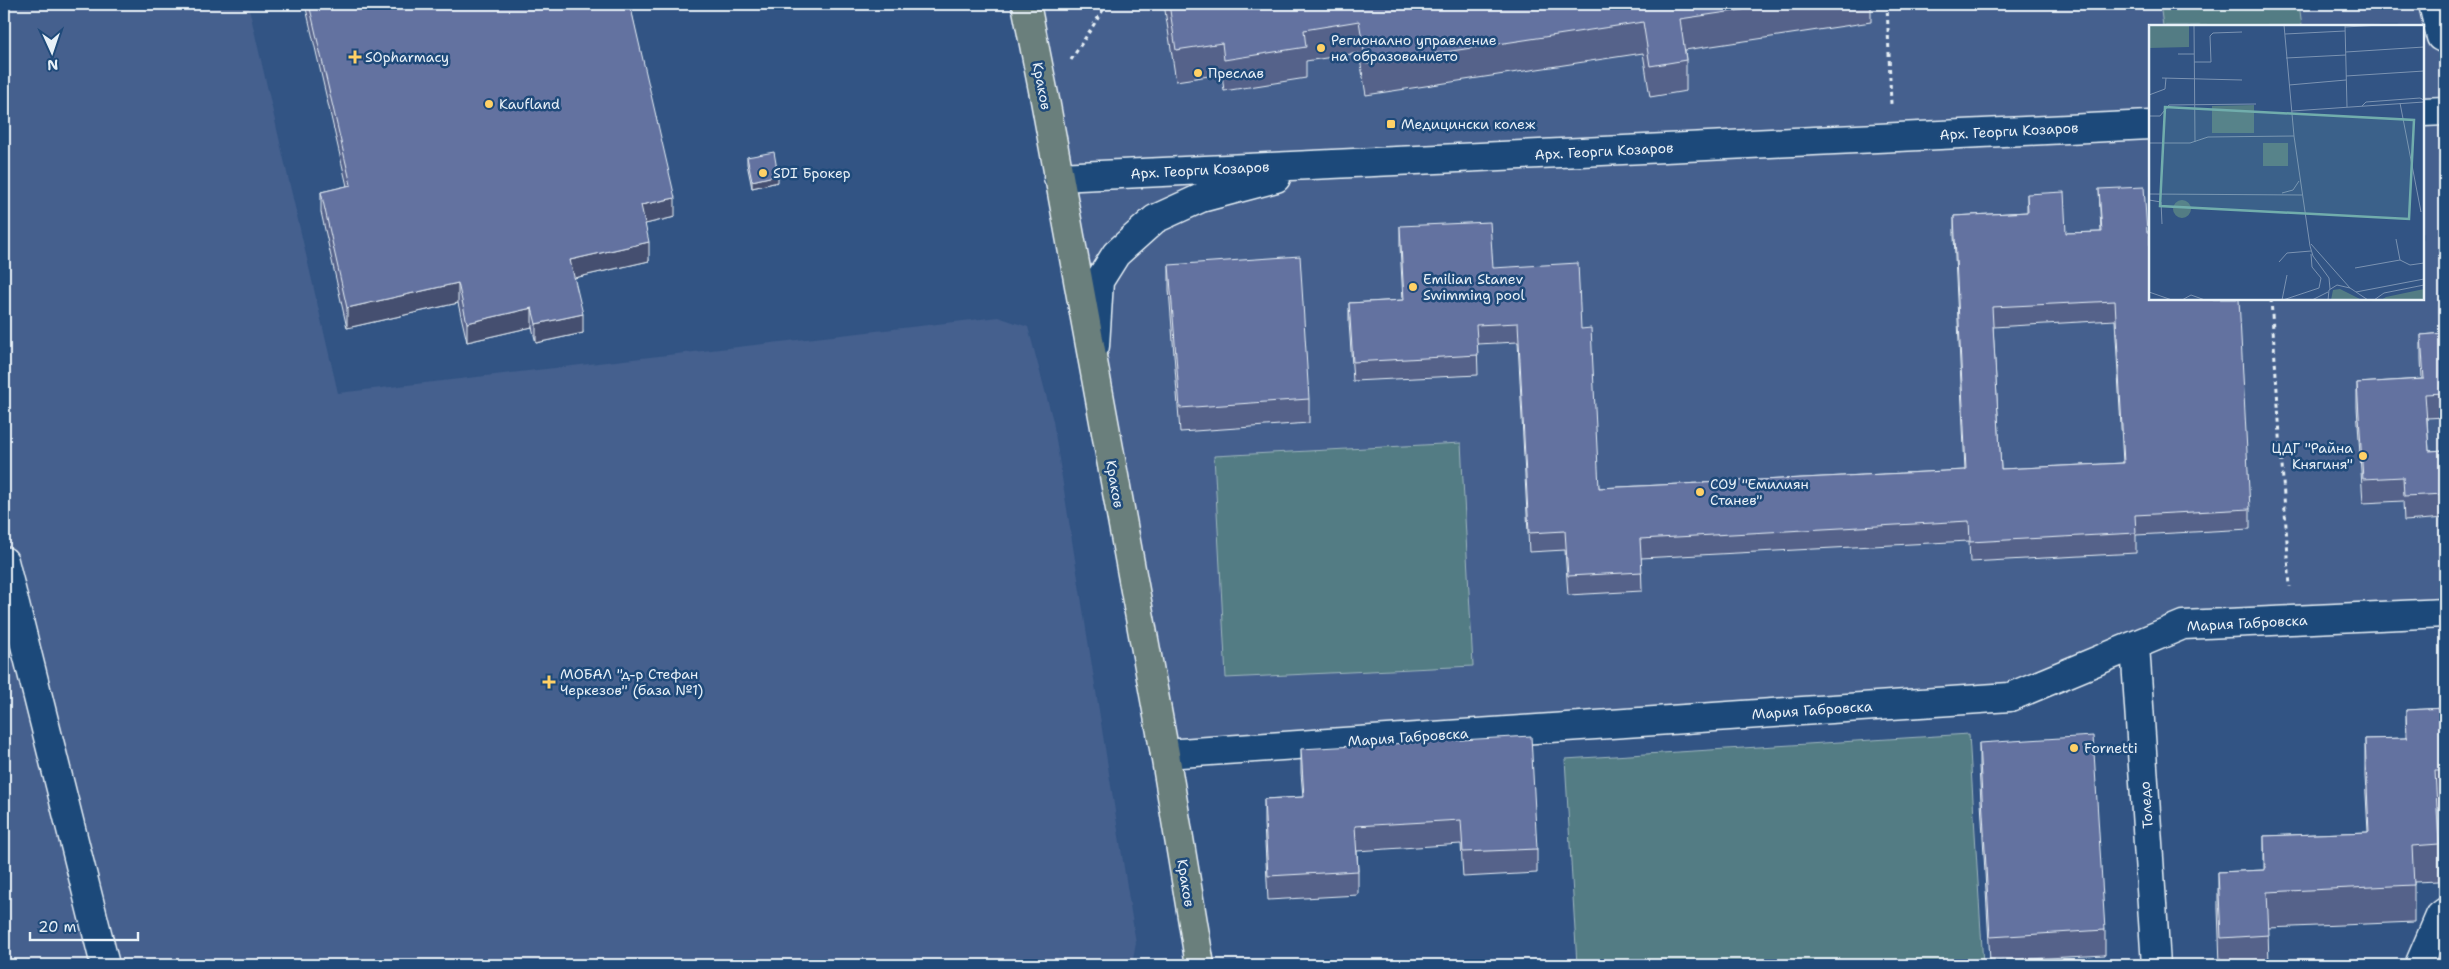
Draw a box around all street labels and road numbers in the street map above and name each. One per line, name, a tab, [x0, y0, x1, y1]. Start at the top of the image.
street label: Краков	[1029, 61, 1055, 111]
street label: Арх. Георги Козаров	[1939, 118, 2079, 144]
street label: Арх. Георги Козаров	[1534, 138, 1674, 164]
street label: Арх. Георги Козаров	[1130, 157, 1270, 183]
street label: Краков	[1102, 459, 1128, 509]
street label: Мария Габровска	[2186, 611, 2308, 635]
street label: Мария Габровска	[1751, 697, 1873, 723]
street label: Мария Габровска	[1347, 724, 1469, 750]
street label: Толедо	[2135, 781, 2157, 829]
street label: Краков	[1173, 858, 1199, 908]

